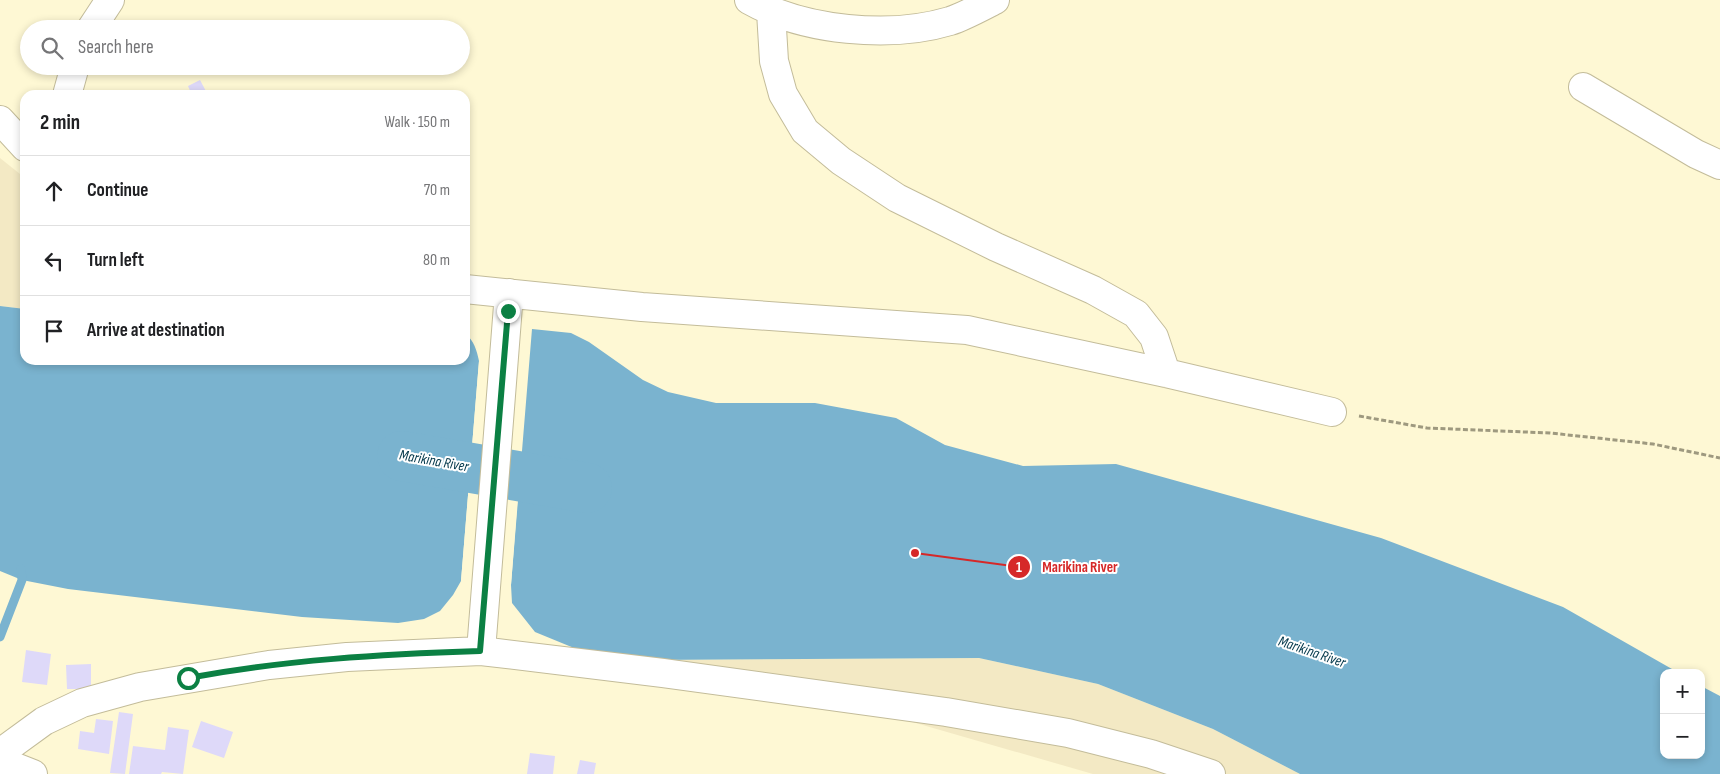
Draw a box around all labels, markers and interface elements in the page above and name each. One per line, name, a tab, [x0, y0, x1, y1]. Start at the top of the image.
search box	[20, 20, 470, 75]
icon: search	[38, 34, 66, 62]
text: Search here	[78, 36, 154, 59]
text: 2 min	[40, 110, 80, 135]
text: Walk · 150 m	[385, 113, 450, 132]
icon: ahead	[40, 177, 68, 205]
text: Continue	[87, 179, 148, 202]
text: 70 m	[424, 181, 450, 200]
icon: left	[40, 247, 68, 275]
text: Turn left	[87, 249, 144, 272]
text: 80 m	[423, 251, 450, 270]
route end	[497, 300, 520, 323]
icon: arrive	[40, 317, 68, 345]
text: Arrive at destination	[87, 319, 225, 342]
water label: Marikina River	[398, 446, 471, 477]
callout: Marikina River	[1007, 552, 1127, 582]
text: 1	[1016, 558, 1022, 577]
text: Marikina River	[1042, 558, 1118, 577]
water label: Marikina River	[1276, 632, 1349, 673]
route start	[177, 667, 200, 690]
map controls	[1660, 669, 1705, 759]
button: +	[1660, 669, 1705, 714]
button: −	[1660, 714, 1705, 759]

